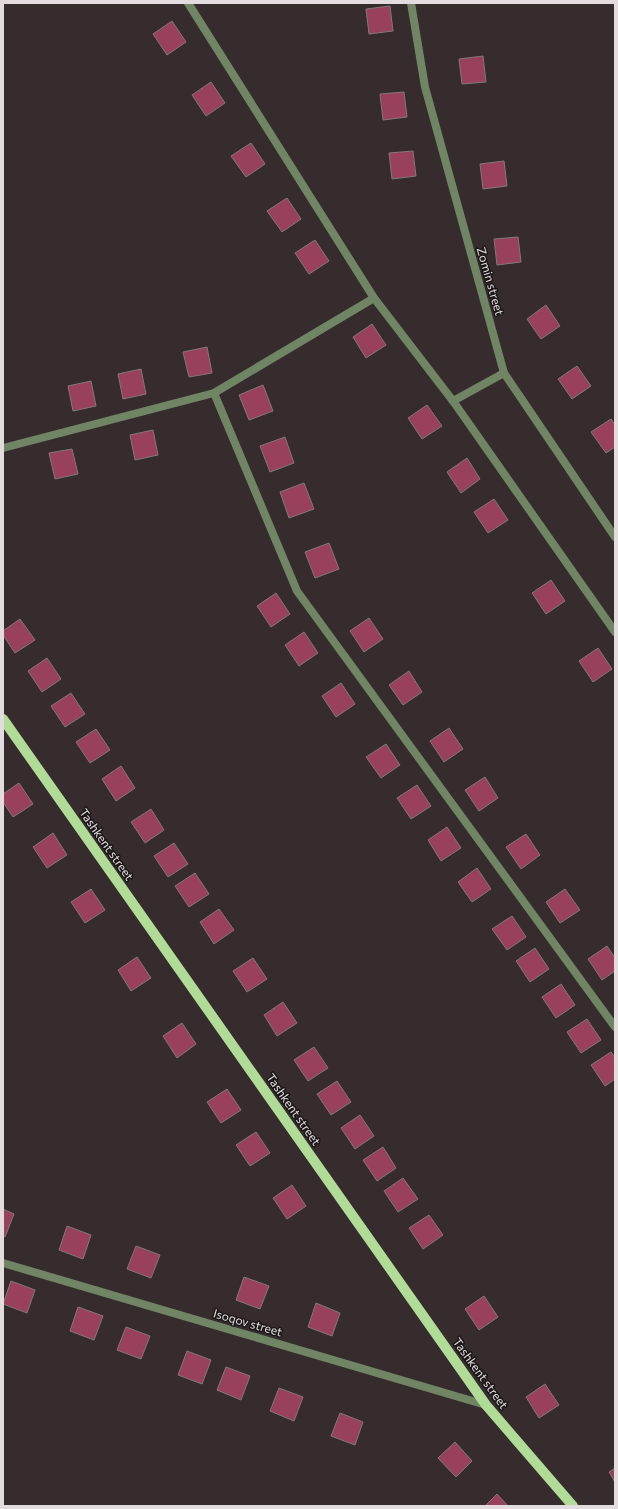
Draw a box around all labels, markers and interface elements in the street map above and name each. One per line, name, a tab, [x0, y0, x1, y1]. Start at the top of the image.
street label: Zomin street	[475, 245, 507, 317]
street label: Tashkent street	[77, 805, 137, 883]
street label: Tashkent street	[264, 1070, 324, 1148]
street label: Isoqov street	[212, 1306, 284, 1339]
street label: Tashkent street	[451, 1335, 511, 1411]

